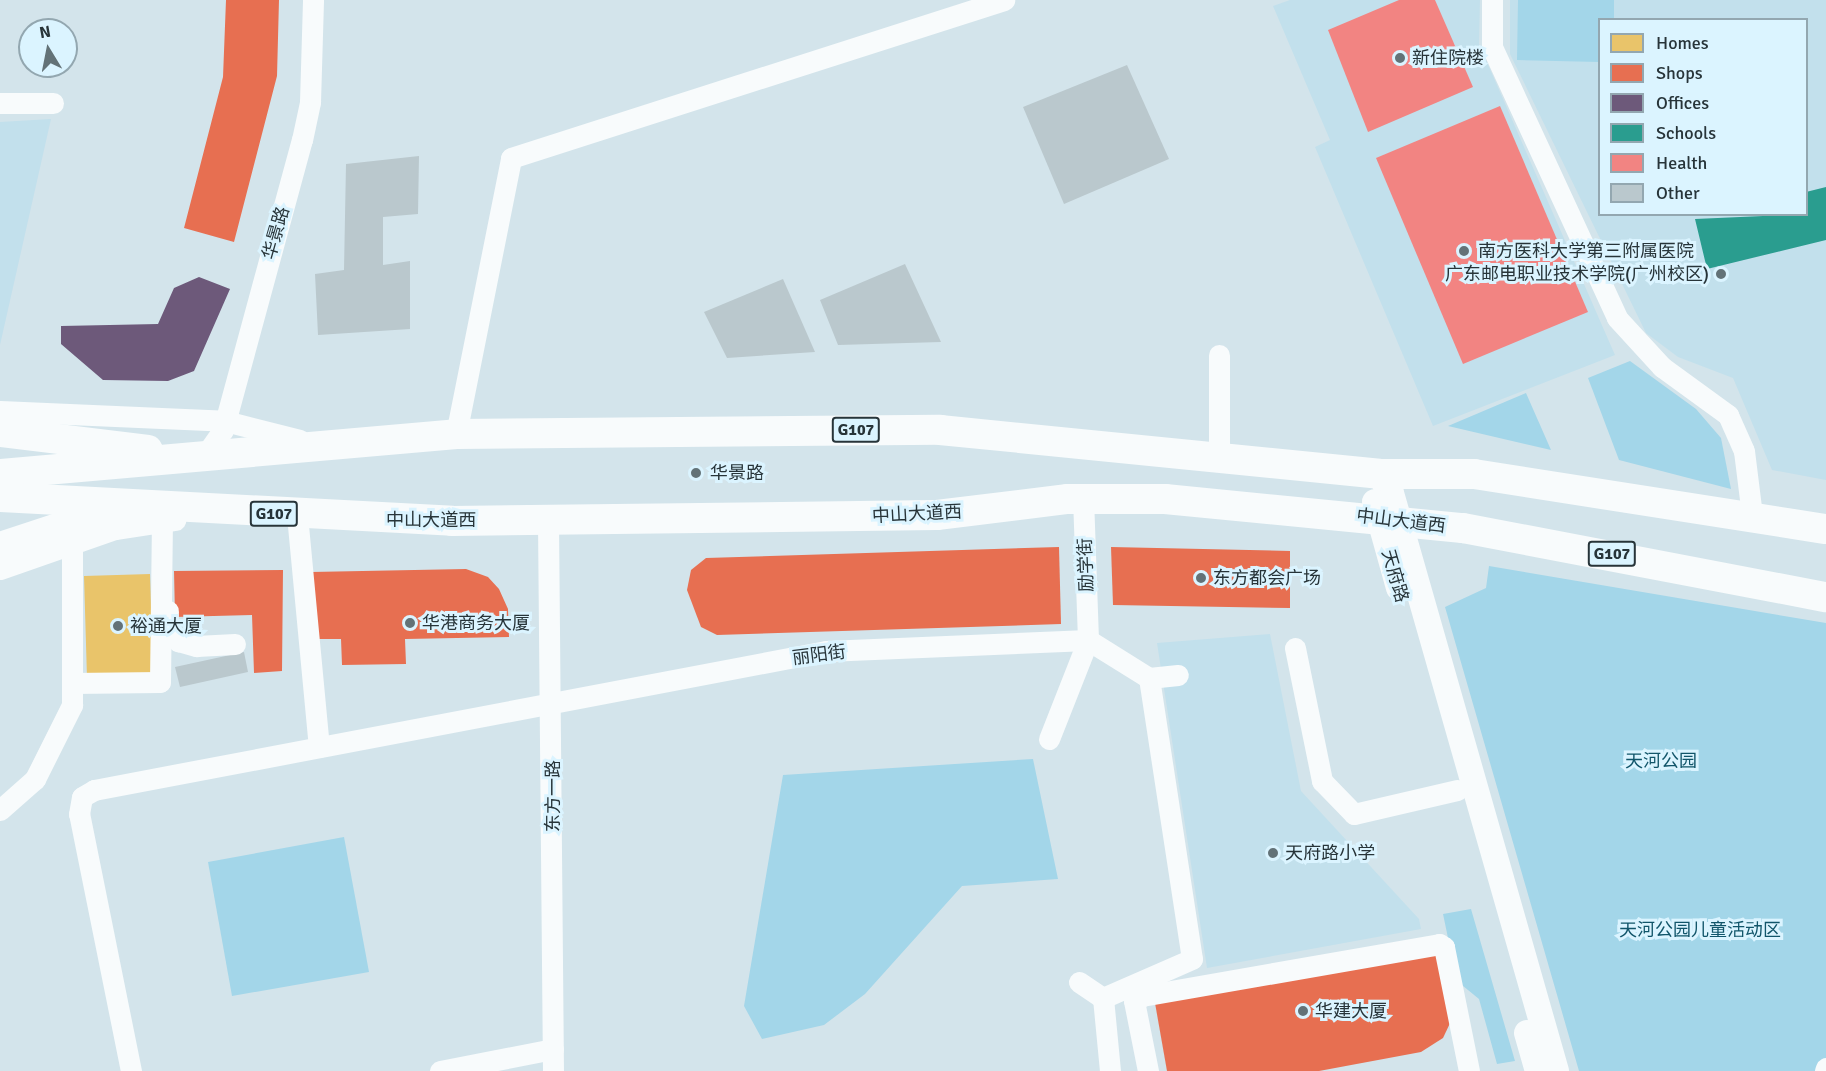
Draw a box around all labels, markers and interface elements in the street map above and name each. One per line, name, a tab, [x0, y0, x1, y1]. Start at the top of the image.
north arrow	[18, 18, 78, 78]
legend	[1598, 18, 1808, 216]
text: N	[38, 21, 52, 43]
text: Homes	[1656, 32, 1709, 54]
place label: 新住院楼	[1412, 47, 1484, 69]
marker: 新住院楼	[1393, 51, 1407, 65]
text: Shops	[1656, 62, 1703, 84]
text: Offices	[1656, 92, 1709, 114]
text: Schools	[1656, 122, 1716, 144]
text: Health	[1656, 152, 1707, 174]
text: Other	[1656, 182, 1700, 204]
street label: 华景路	[258, 204, 294, 262]
place label: 南方医科大学第三附属医院	[1478, 240, 1694, 262]
marker: 南方医科大学第三附属医院	[1455, 242, 1473, 260]
place label: 广东邮电职业技术学院(广州校区)	[1445, 263, 1709, 285]
marker: 广东邮电职业技术学院(广州校区)	[1714, 267, 1728, 281]
road number: G107	[830, 417, 882, 443]
place label: 华景路	[710, 462, 764, 484]
marker: 华景路	[687, 464, 705, 482]
road number: G107	[248, 501, 300, 527]
street label: 中山大道西	[871, 501, 963, 527]
street label: 中山大道西	[1355, 505, 1447, 537]
street label: 中山大道西	[386, 509, 476, 531]
street label: 励学街	[1074, 538, 1098, 592]
road number: G107	[1586, 541, 1638, 567]
street label: 天府路	[1377, 547, 1413, 605]
place label: 东方都会广场	[1213, 567, 1321, 589]
marker: 东方都会广场	[1194, 571, 1208, 585]
place label: 华港商务大厦	[422, 612, 530, 634]
place label: 裕通大厦	[130, 615, 202, 637]
marker: 华港商务大厦	[403, 616, 417, 630]
marker: 裕通大厦	[111, 619, 125, 633]
street label: 丽阳街	[791, 641, 847, 669]
park label: 天河公园	[1625, 750, 1697, 772]
street label: 东方一路	[542, 760, 564, 832]
place label: 天府路小学	[1285, 842, 1375, 864]
marker: 天府路小学	[1266, 846, 1280, 860]
park label: 天河公园儿童活动区	[1619, 919, 1781, 941]
place label: 华建大厦	[1315, 1000, 1387, 1022]
marker: 华建大厦	[1296, 1004, 1310, 1018]

